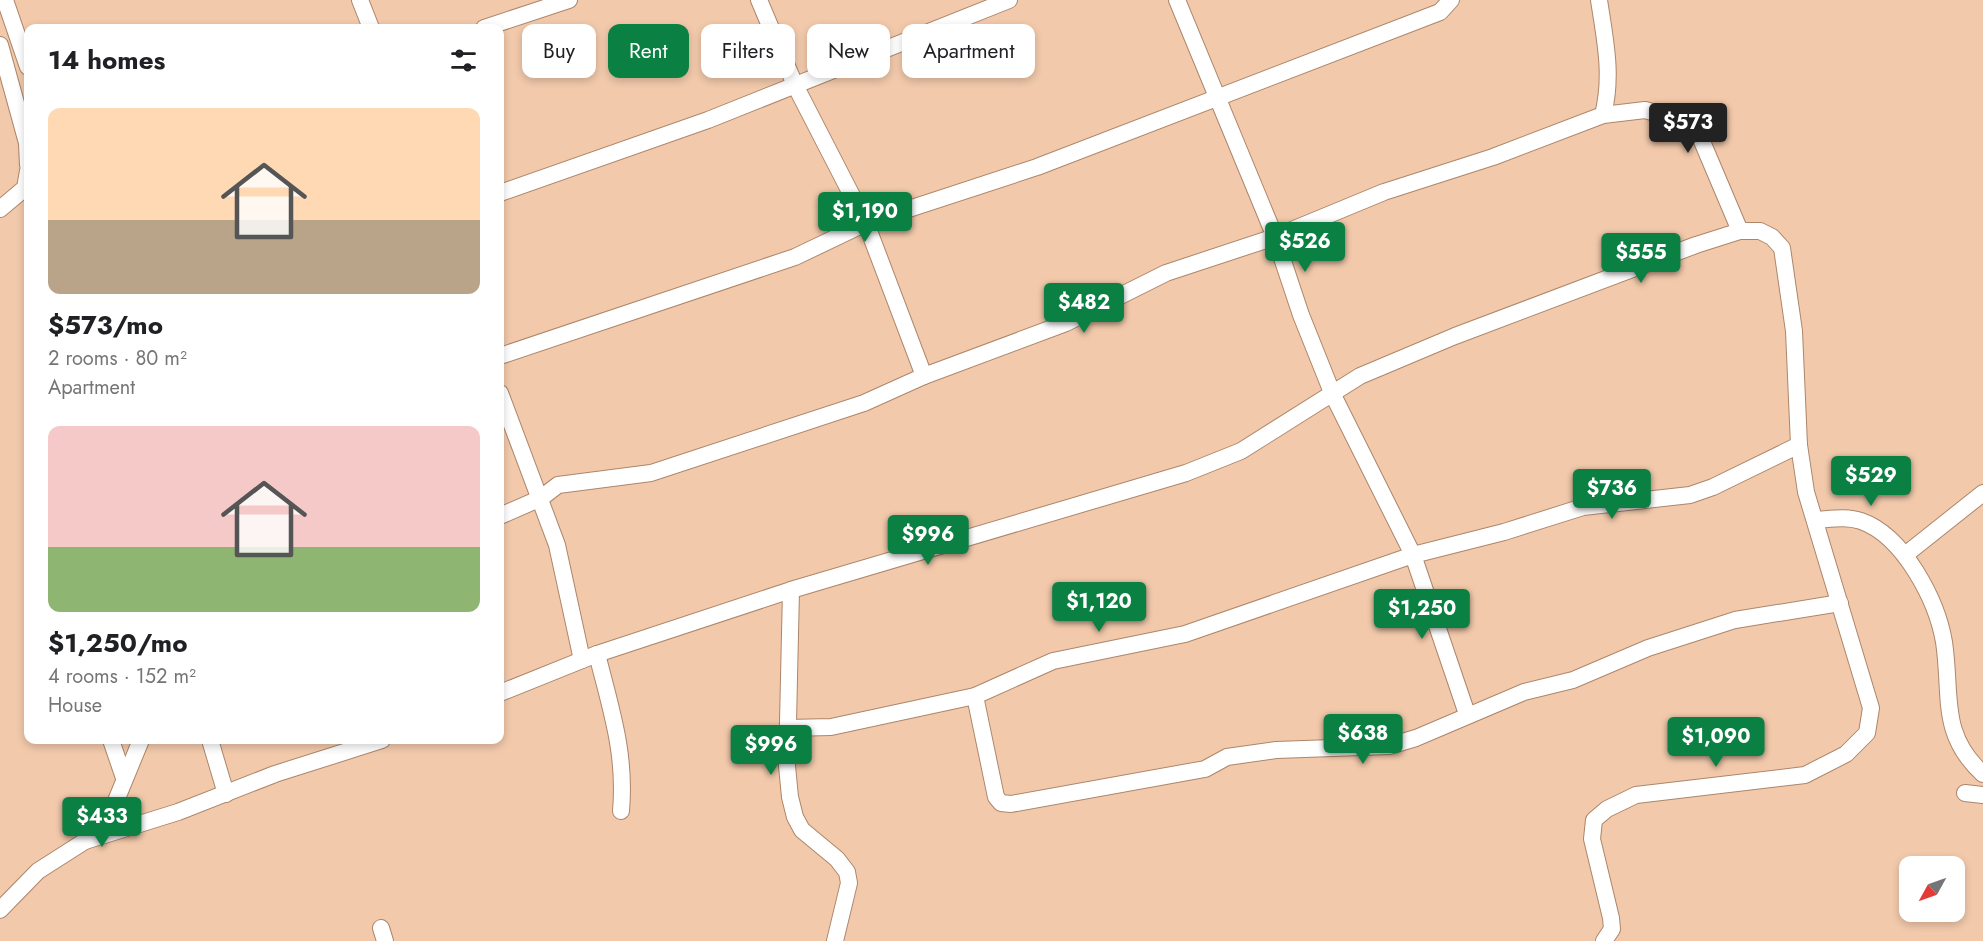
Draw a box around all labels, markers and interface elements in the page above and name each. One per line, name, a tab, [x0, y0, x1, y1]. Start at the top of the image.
chip: Buy	[522, 24, 596, 78]
chip: Rent	[608, 24, 689, 78]
chip: Filters	[701, 24, 795, 78]
chip: New	[807, 24, 890, 78]
chip: Apartment	[902, 24, 1035, 78]
text: 14 homes	[48, 41, 165, 79]
icon: filters	[447, 44, 480, 77]
pin: $573	[1652, 103, 1724, 154]
text: $573	[1663, 108, 1713, 137]
icon: home	[210, 147, 318, 255]
pin: $1,190	[816, 192, 914, 243]
text: $1,190	[832, 197, 898, 226]
pin: $526	[1269, 222, 1341, 273]
text: $526	[1279, 227, 1331, 256]
pin: $555	[1605, 233, 1677, 284]
text: $555	[1615, 238, 1667, 267]
pin: $482	[1048, 283, 1120, 334]
text: $482	[1058, 288, 1110, 317]
text: $573/mo	[48, 306, 163, 344]
text: 2 rooms · 80 m²	[48, 344, 187, 373]
text: Apartment	[48, 373, 135, 402]
pin: $529	[1835, 456, 1907, 507]
text: $529	[1845, 461, 1897, 490]
icon: home	[210, 465, 318, 573]
pin: $736	[1576, 469, 1648, 520]
text: $736	[1587, 474, 1637, 503]
pin: $996	[892, 515, 964, 566]
text: $996	[902, 520, 954, 549]
pin: $1,120	[1050, 582, 1148, 633]
text: $1,120	[1066, 587, 1132, 616]
pin: $1,250	[1373, 589, 1471, 640]
text: $1,250	[1388, 594, 1456, 623]
text: $1,250/mo	[48, 624, 188, 662]
text: 4 rooms · 152 m²	[48, 662, 196, 691]
text: House	[48, 691, 102, 720]
pin: $638	[1327, 714, 1399, 765]
pin: $1,090	[1667, 717, 1765, 768]
text: $638	[1338, 719, 1388, 748]
text: $1,090	[1682, 722, 1750, 751]
pin: $996	[735, 725, 807, 776]
text: $996	[745, 730, 797, 759]
pin: $433	[66, 797, 138, 848]
text: $433	[76, 802, 128, 831]
north arrow	[1899, 856, 1965, 922]
map controls	[1899, 856, 1965, 922]

